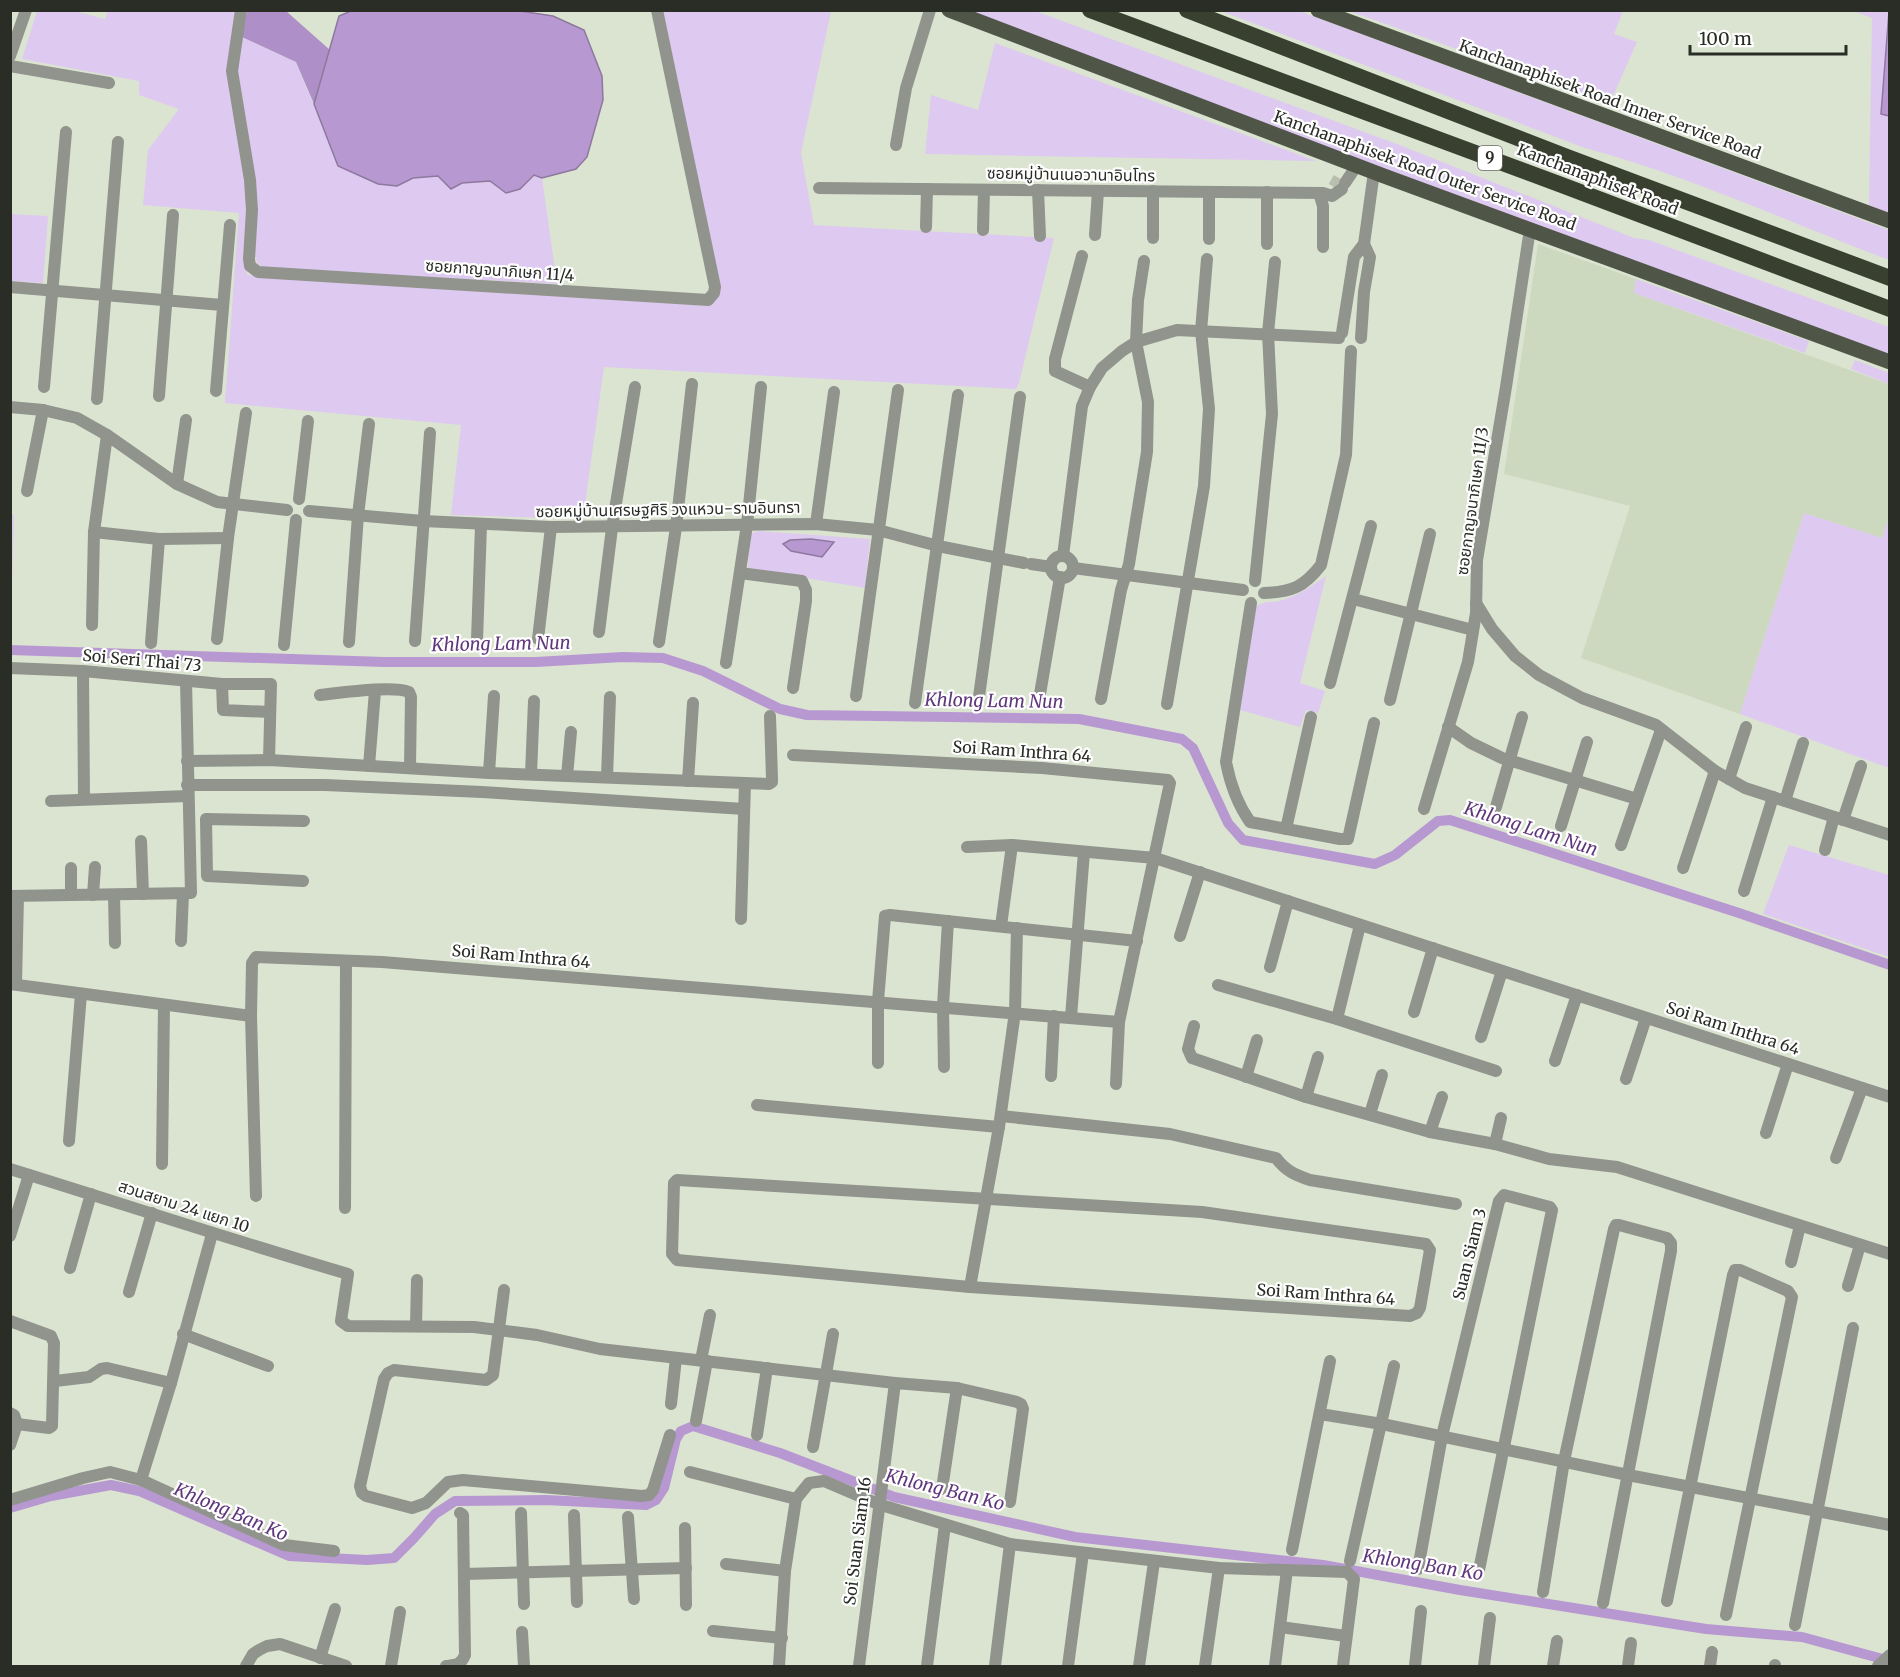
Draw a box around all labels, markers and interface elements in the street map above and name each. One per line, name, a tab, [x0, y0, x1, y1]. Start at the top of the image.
scale bar	[1690, 18, 1846, 56]
text: 100 m	[1699, 27, 1752, 50]
street label: Kanchanaphisek Road Inner Service Road	[1456, 35, 1764, 163]
street label: Kanchanaphisek Road Outer Service Road	[1271, 106, 1579, 234]
street label: Kanchanaphisek Road	[1515, 139, 1682, 219]
road number: 9	[1478, 146, 1502, 170]
street label: ซอยหมู่บ้านเนอวานาอินโทร	[987, 163, 1156, 185]
street label: ซอยกาญจนาภิเษก 11/4	[425, 255, 575, 285]
street label: ซอยกาญจนาภิเษก 11/3	[1452, 426, 1492, 576]
street label: ซอยหมู่บ้านเศรษฐศิริ วงแหวน-รามอินทรา	[535, 497, 801, 521]
water label: Khlong Lam Nun	[430, 631, 571, 656]
street label: Soi Seri Thai 73	[82, 645, 202, 675]
water label: Khlong Lam Nun	[923, 688, 1064, 713]
street label: Soi Ram Inthra 64	[952, 736, 1092, 766]
water label: Khlong Lam Nun	[1461, 796, 1601, 861]
street label: Soi Ram Inthra 64	[451, 940, 591, 972]
street label: Soi Ram Inthra 64	[1664, 997, 1802, 1059]
street label: สวนสยาม 24 แยก 10	[116, 1175, 252, 1237]
street label: Suan Siam 3	[1448, 1206, 1490, 1302]
street label: Soi Ram Inthra 64	[1256, 1279, 1396, 1309]
water label: Khlong Ban Ko	[882, 1463, 1007, 1515]
street label: Soi Suan Siam 16	[839, 1475, 875, 1606]
water label: Khlong Ban Ko	[170, 1477, 292, 1546]
water label: Khlong Ban Ko	[1360, 1543, 1485, 1585]

